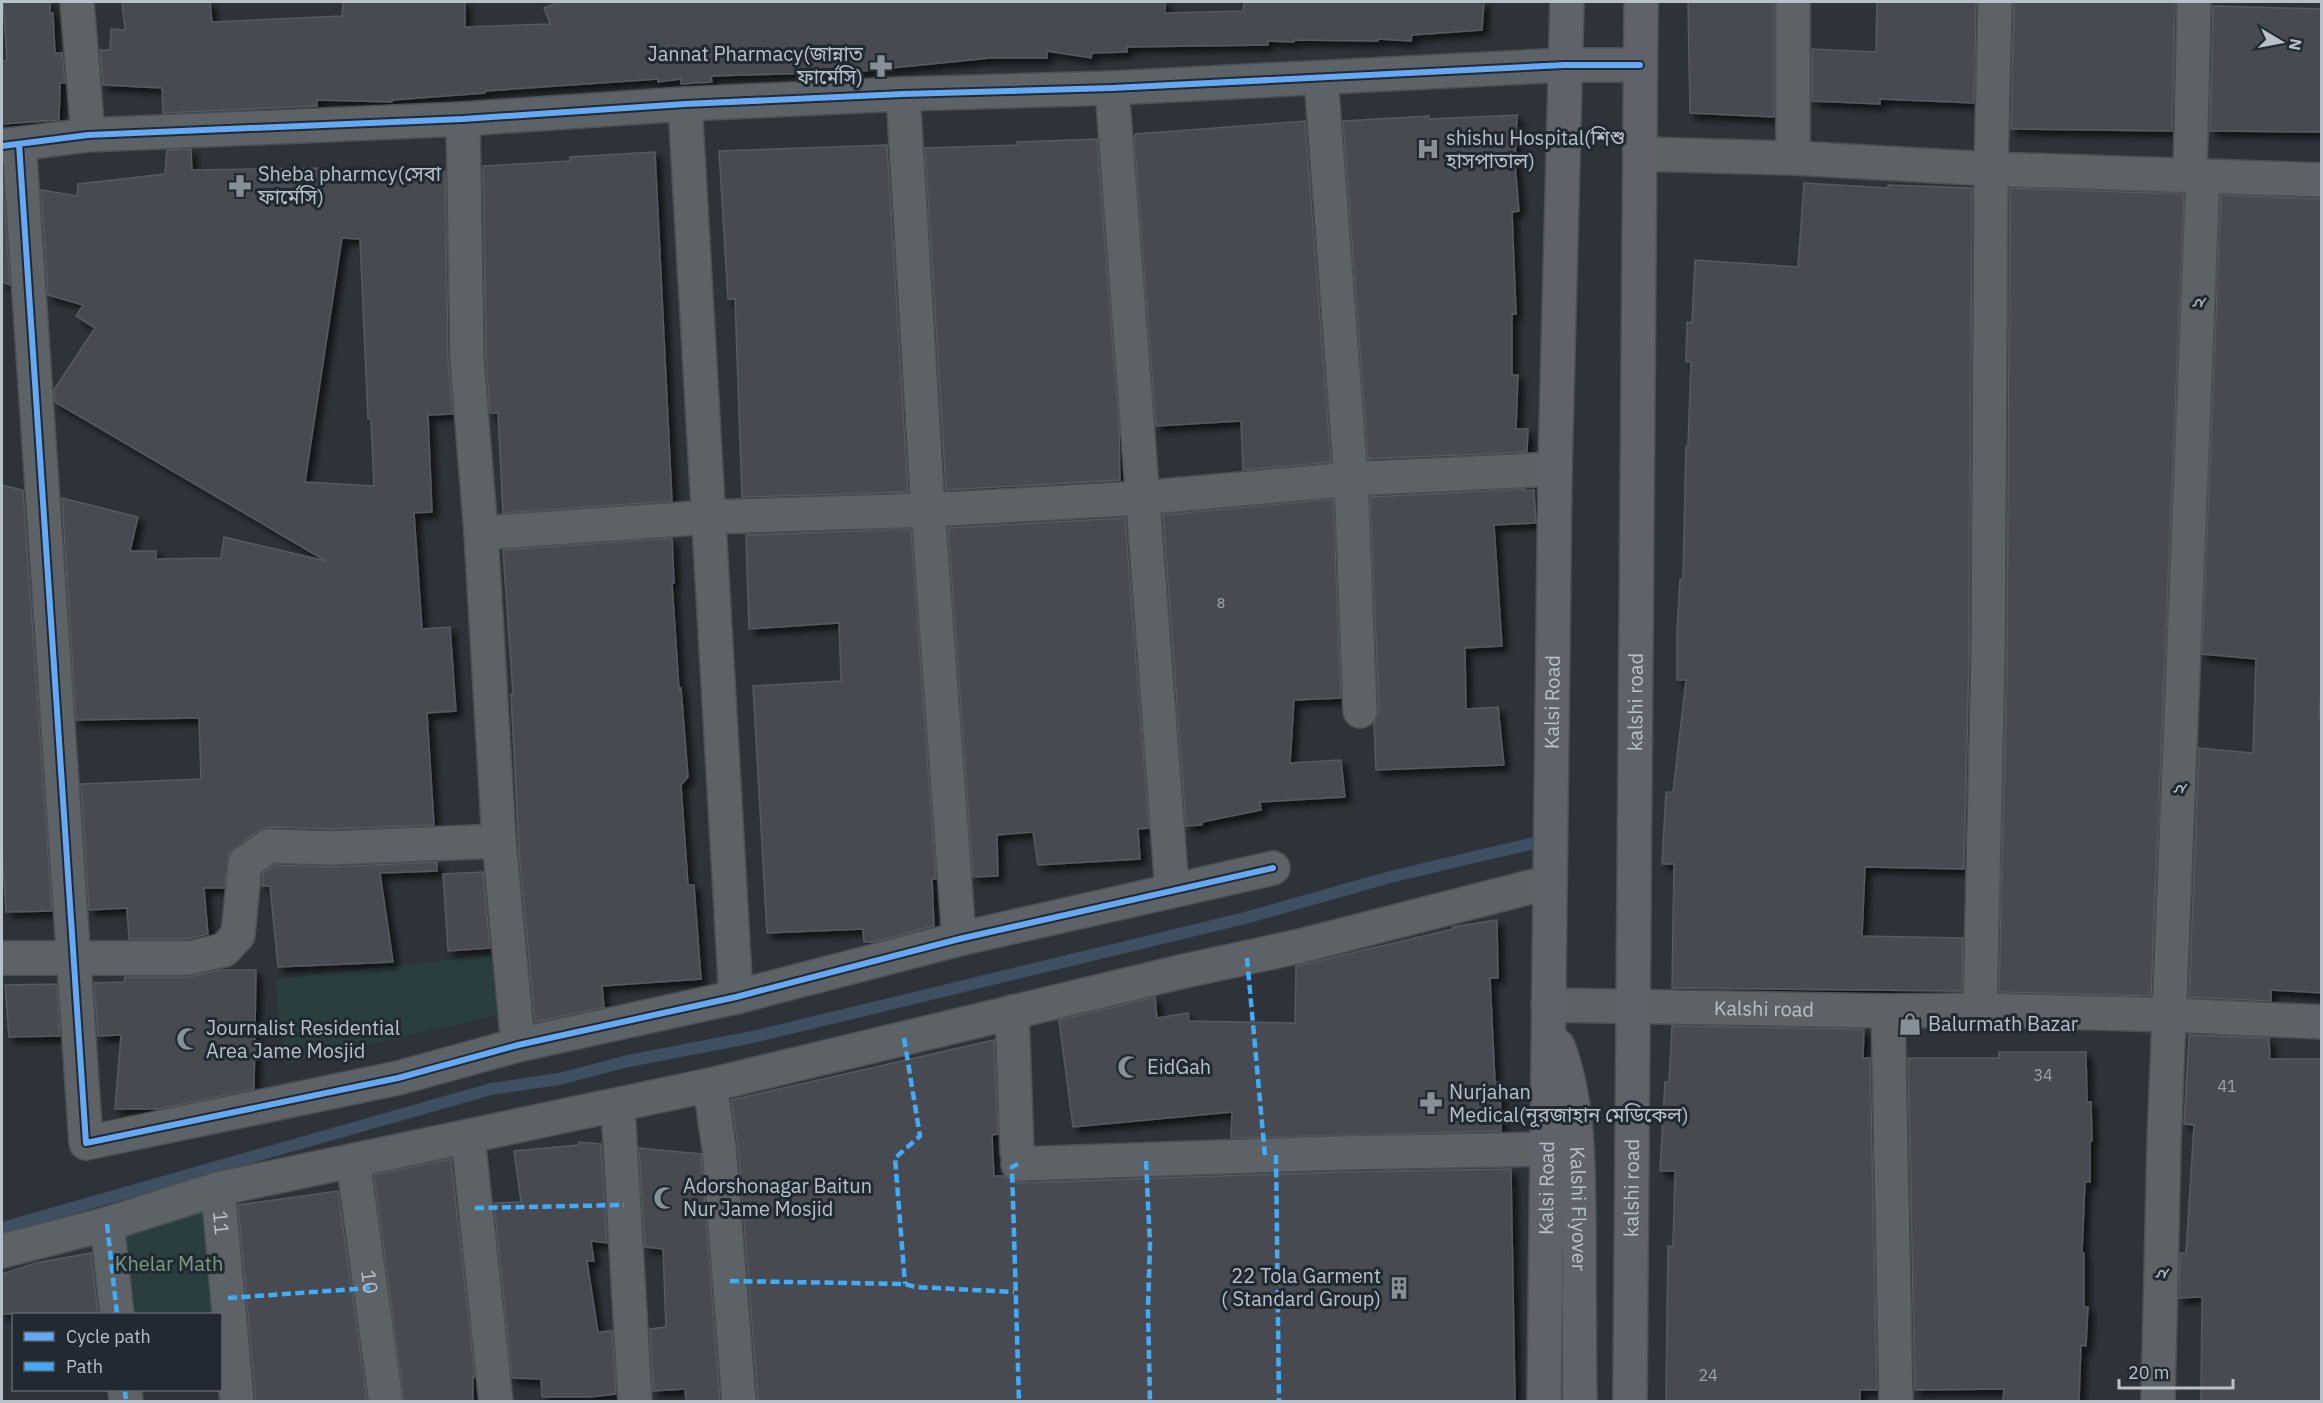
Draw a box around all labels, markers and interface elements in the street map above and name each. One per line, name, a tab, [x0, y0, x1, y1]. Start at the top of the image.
north arrow	[2251, 12, 2311, 72]
text: N	[2285, 37, 2307, 52]
place label: Jannat Pharmacy(জান্নাত ফার্মেসি)	[647, 40, 864, 90]
pharmacy icon: Jannat Pharmacy(জান্নাত ফার্মেসি)	[868, 53, 894, 79]
place label: shishu Hospital(শিশু হাসপাতাল)	[1445, 124, 1625, 174]
hospital icon: shishu Hospital(শিশু হাসপাতাল)	[1415, 136, 1441, 162]
place label: Sheba pharmcy(সেবা ফার্মেসি)	[257, 160, 442, 210]
pharmacy icon: Sheba pharmcy(সেবা ফার্মেসি)	[227, 173, 253, 199]
street label: ২	[2184, 296, 2211, 309]
house number: ৪	[1216, 592, 1226, 612]
street label: kalshi road	[1621, 653, 1649, 751]
street label: Kalsi Road	[1538, 655, 1566, 749]
street label: ২	[2165, 782, 2192, 795]
street label: Kalshi road	[1714, 994, 1814, 1023]
place label: Balurmath Bazar	[1928, 1010, 2078, 1037]
shop icon: Balurmath Bazar	[1897, 1011, 1923, 1037]
place label: Journalist Residential Area Jame Mosjid	[206, 1014, 400, 1064]
mosque icon: Journalist Residential Area Jame Mosjid	[175, 1026, 201, 1052]
place label: EidGah	[1147, 1053, 1211, 1080]
mosque icon: EidGah	[1116, 1054, 1142, 1080]
house number: 34	[2033, 1065, 2053, 1085]
house number: 41	[2217, 1076, 2237, 1096]
place label: Nurjahan Medical(নূরজাহান মেডিকেল)	[1449, 1078, 1689, 1128]
pharmacy icon: Nurjahan Medical(নূরজাহান মেডিকেল)	[1418, 1090, 1444, 1116]
street label: kalshi road	[1617, 1139, 1645, 1237]
street label: Kalsi Road	[1532, 1141, 1560, 1235]
street label: Kalshi Flyover	[1564, 1146, 1593, 1271]
place label: Adorshonagar Baitun Nur Jame Mosjid	[683, 1172, 872, 1222]
mosque icon: Adorshonagar Baitun Nur Jame Mosjid	[652, 1185, 678, 1211]
street label: 11	[207, 1210, 236, 1236]
park label: Khelar Math	[115, 1250, 223, 1277]
place label: 22 Tola Garment ( Standard Group)	[1221, 1262, 1381, 1312]
street label: 10	[355, 1268, 385, 1296]
street label: ২	[2147, 1268, 2174, 1280]
building icon: 22 Tola Garment ( Standard Group)	[1386, 1275, 1412, 1301]
legend	[12, 1313, 222, 1391]
text: Cycle path	[66, 1325, 151, 1348]
scale bar	[2119, 1352, 2233, 1390]
text: Path	[66, 1355, 103, 1378]
text: 20 m	[2128, 1361, 2170, 1384]
house number: 24	[1698, 1365, 1718, 1385]

